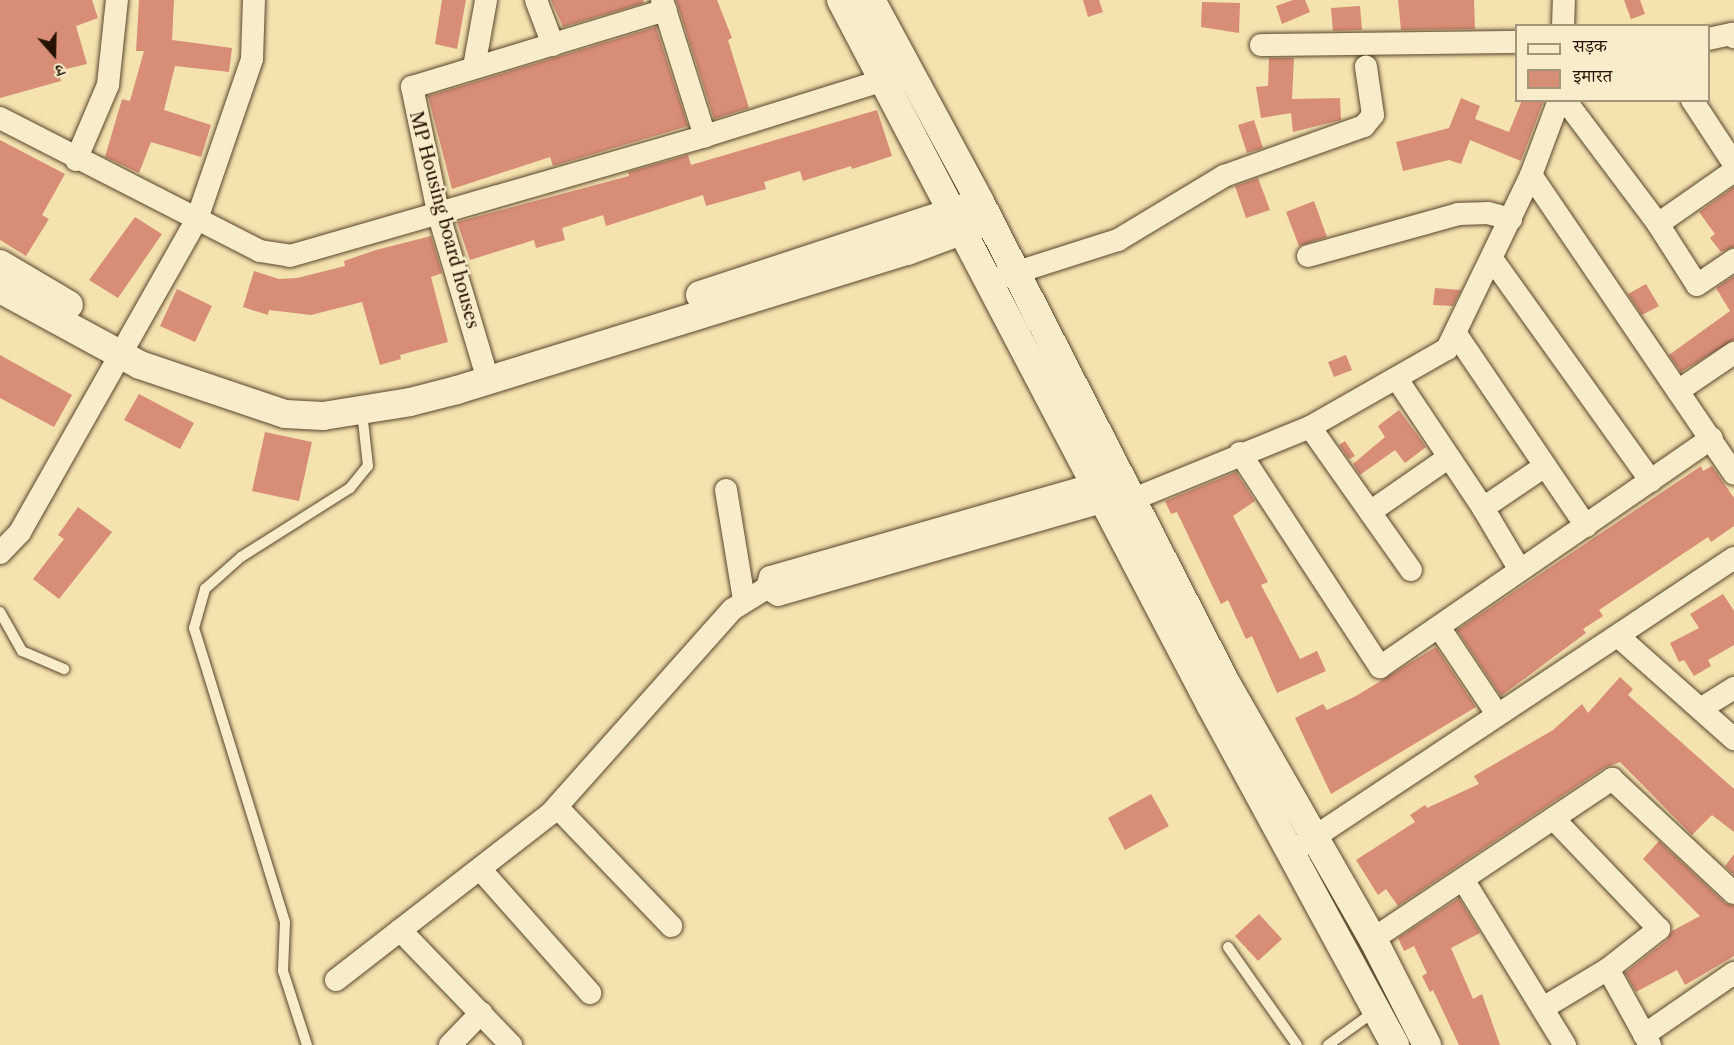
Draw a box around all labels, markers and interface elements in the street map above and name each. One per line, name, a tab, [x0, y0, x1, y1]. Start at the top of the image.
north arrow	[24, 24, 84, 84]
legend	[1515, 24, 1710, 102]
text: सड़क	[1573, 35, 1607, 57]
text: उ	[53, 60, 67, 82]
text: इमारत	[1573, 65, 1612, 87]
street label: MP Housing board houses	[405, 109, 483, 331]

